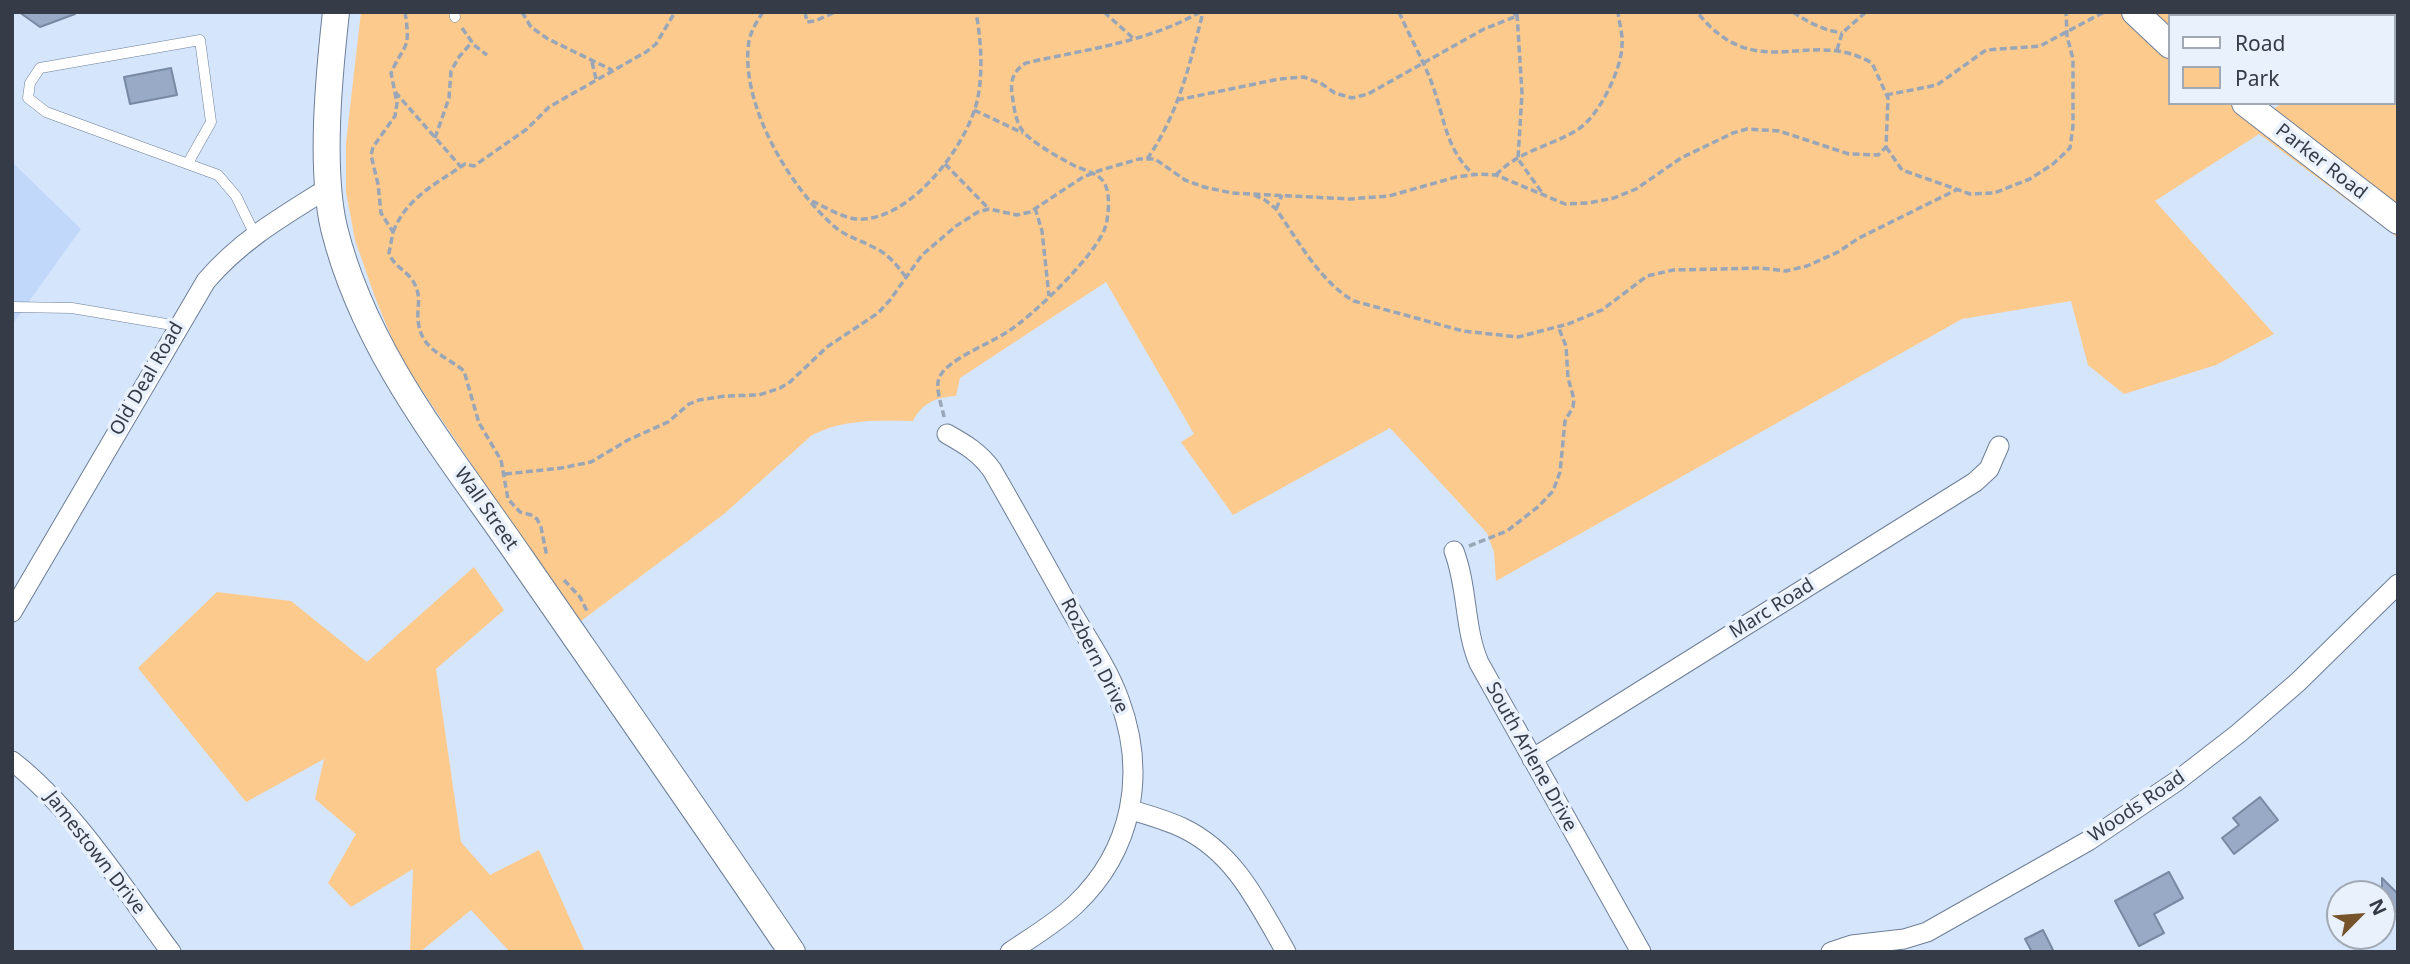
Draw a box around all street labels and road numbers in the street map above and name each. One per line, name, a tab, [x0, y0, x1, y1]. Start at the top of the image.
street label: Parker Road	[2271, 119, 2371, 205]
street label: Old Deal Road	[105, 318, 189, 440]
street label: Wall Street	[449, 463, 523, 555]
street label: Marc Road	[1726, 574, 1818, 644]
street label: Rozbern Drive	[1055, 595, 1133, 717]
street label: South Arlene Drive	[1480, 678, 1582, 836]
street label: Woods Road	[2084, 766, 2190, 848]
street label: Jamestown Drive	[40, 787, 150, 919]

